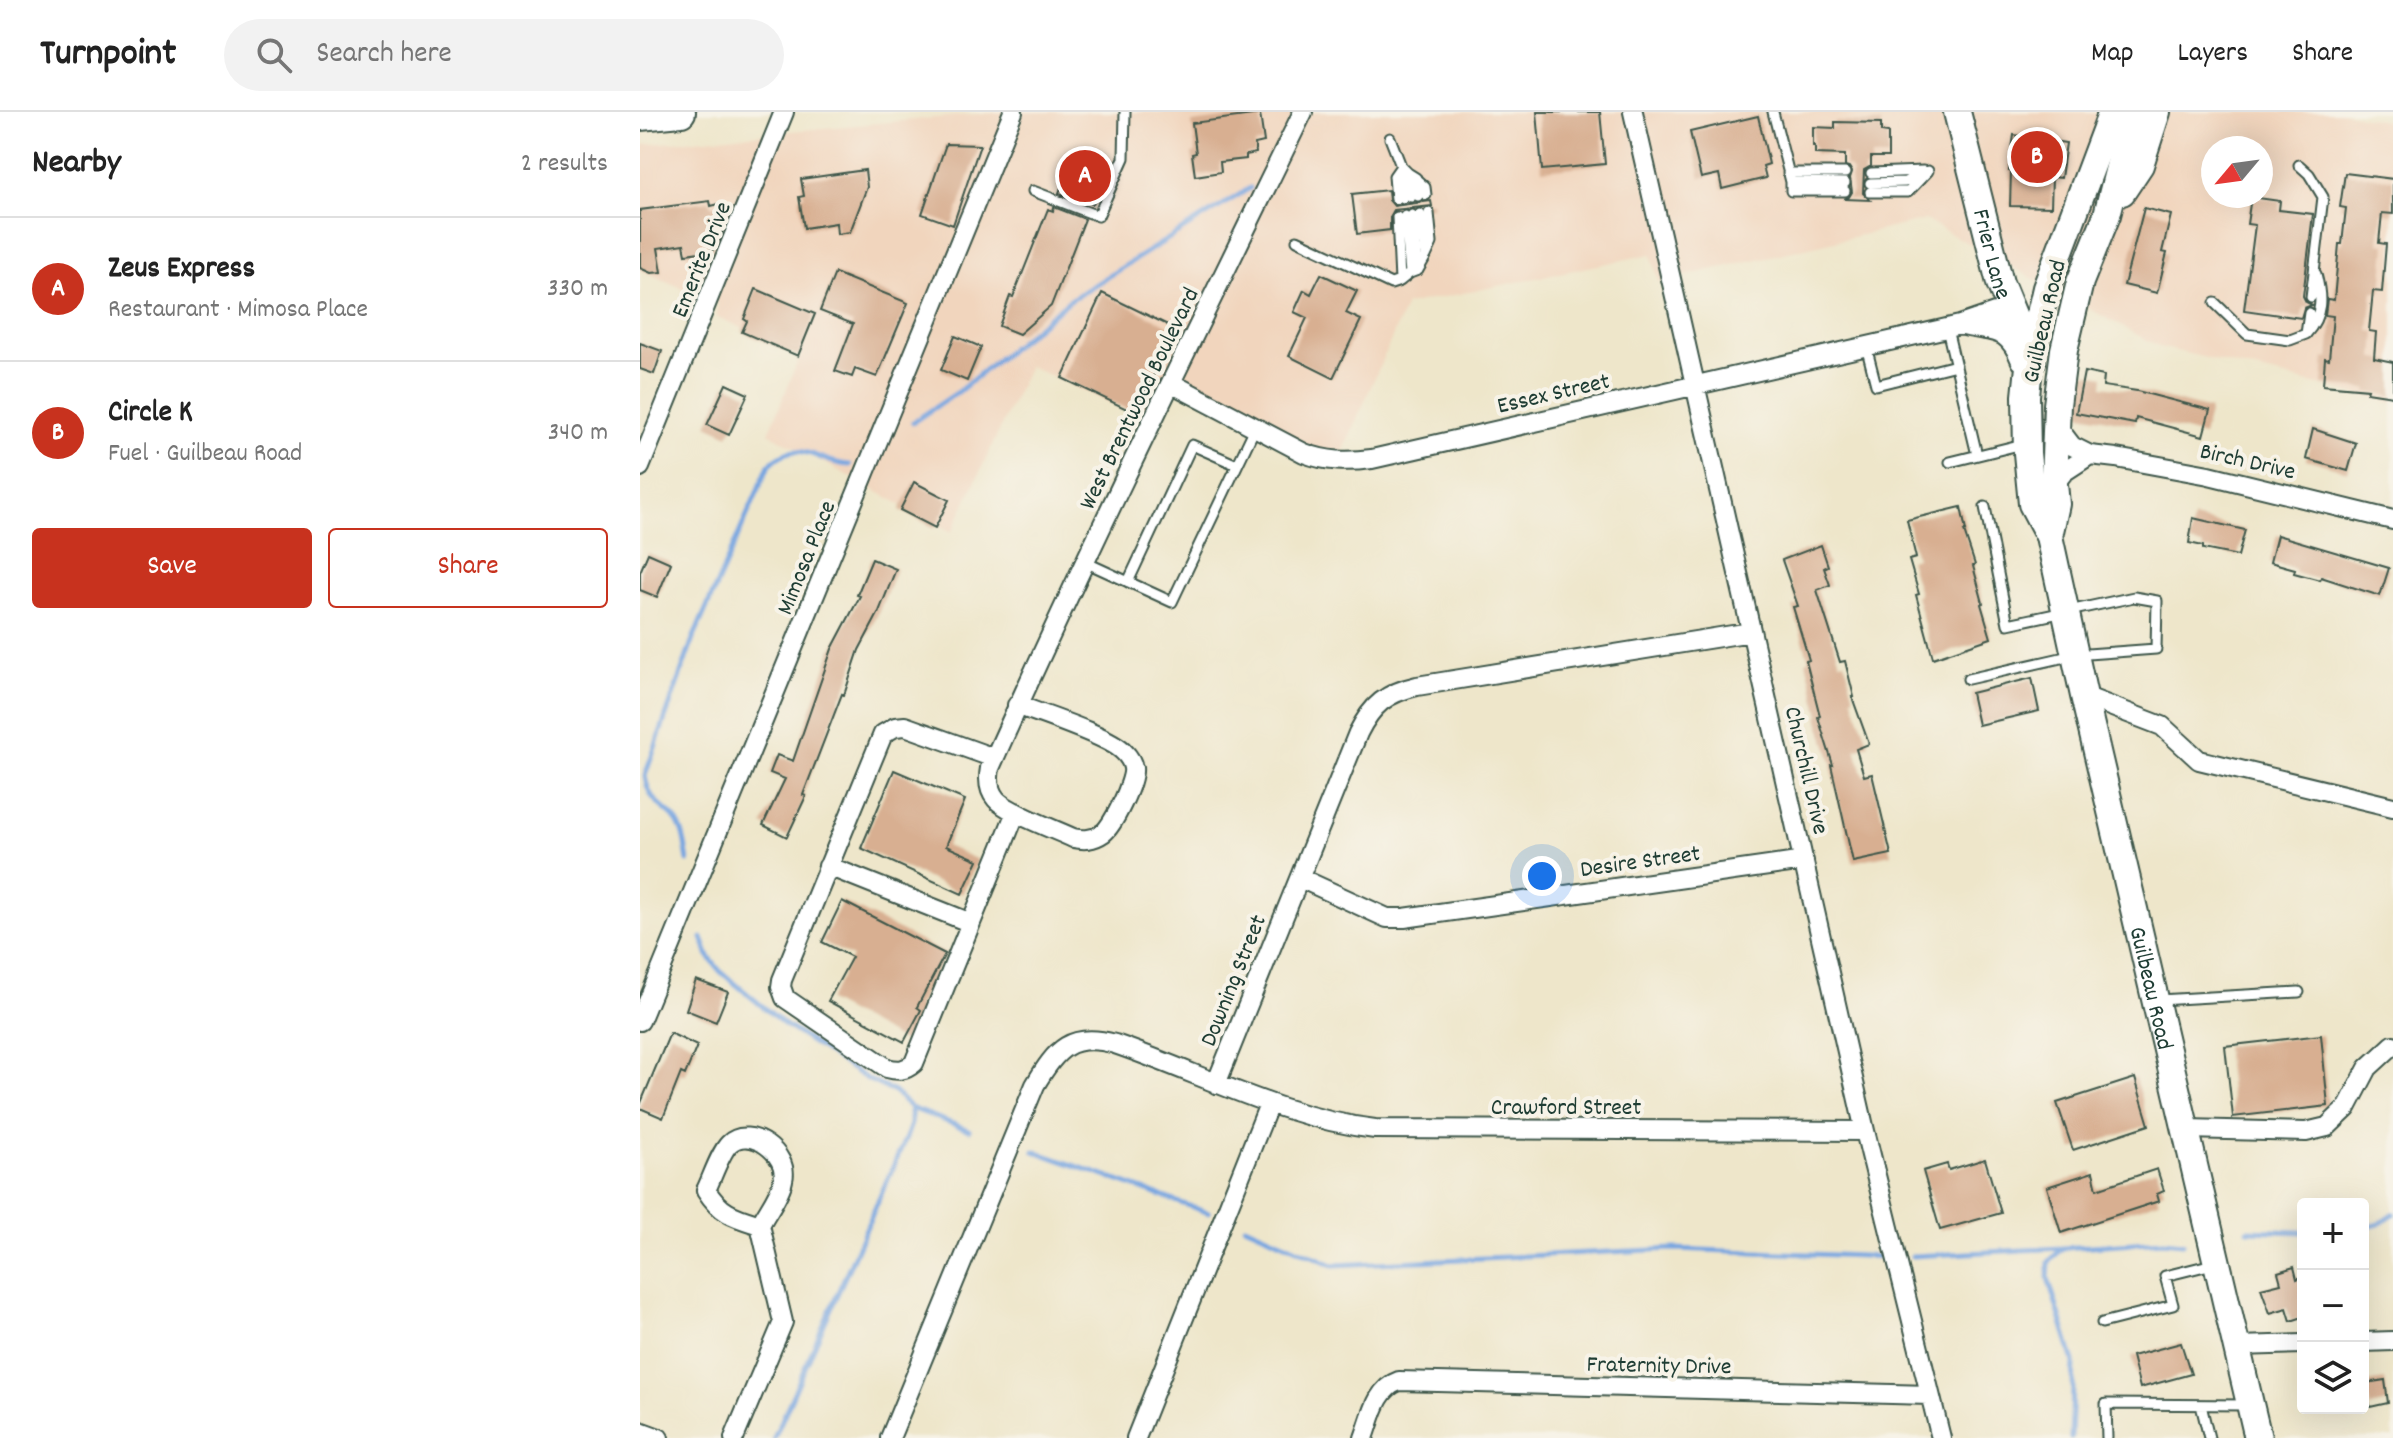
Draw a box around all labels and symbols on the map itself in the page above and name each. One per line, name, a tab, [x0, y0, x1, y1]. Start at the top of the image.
pin: B	[2011, 127, 2063, 187]
north arrow	[2201, 136, 2273, 208]
pin: A	[1059, 146, 1111, 206]
street label: Emerite Drive	[664, 197, 741, 323]
street label: Frier Lane	[1962, 206, 2019, 305]
street label: Guilbeau Road	[2015, 257, 2077, 387]
street label: West Brentwood Boulevard	[1072, 283, 1209, 516]
street label: Essex Street	[1494, 365, 1613, 424]
street label: Birch Drive	[2196, 435, 2298, 490]
street label: Mimosa Place	[769, 496, 846, 620]
street label: Churchill Drive	[1774, 703, 1836, 838]
street label: Desire Street	[1578, 838, 1703, 888]
your location	[1522, 856, 1562, 896]
street label: Downing Street	[1193, 910, 1277, 1052]
street label: Guilbeau Road	[2119, 923, 2180, 1054]
street label: Crawford Street	[1491, 1092, 1641, 1126]
street label: Fraternity Drive	[1586, 1349, 1732, 1385]

